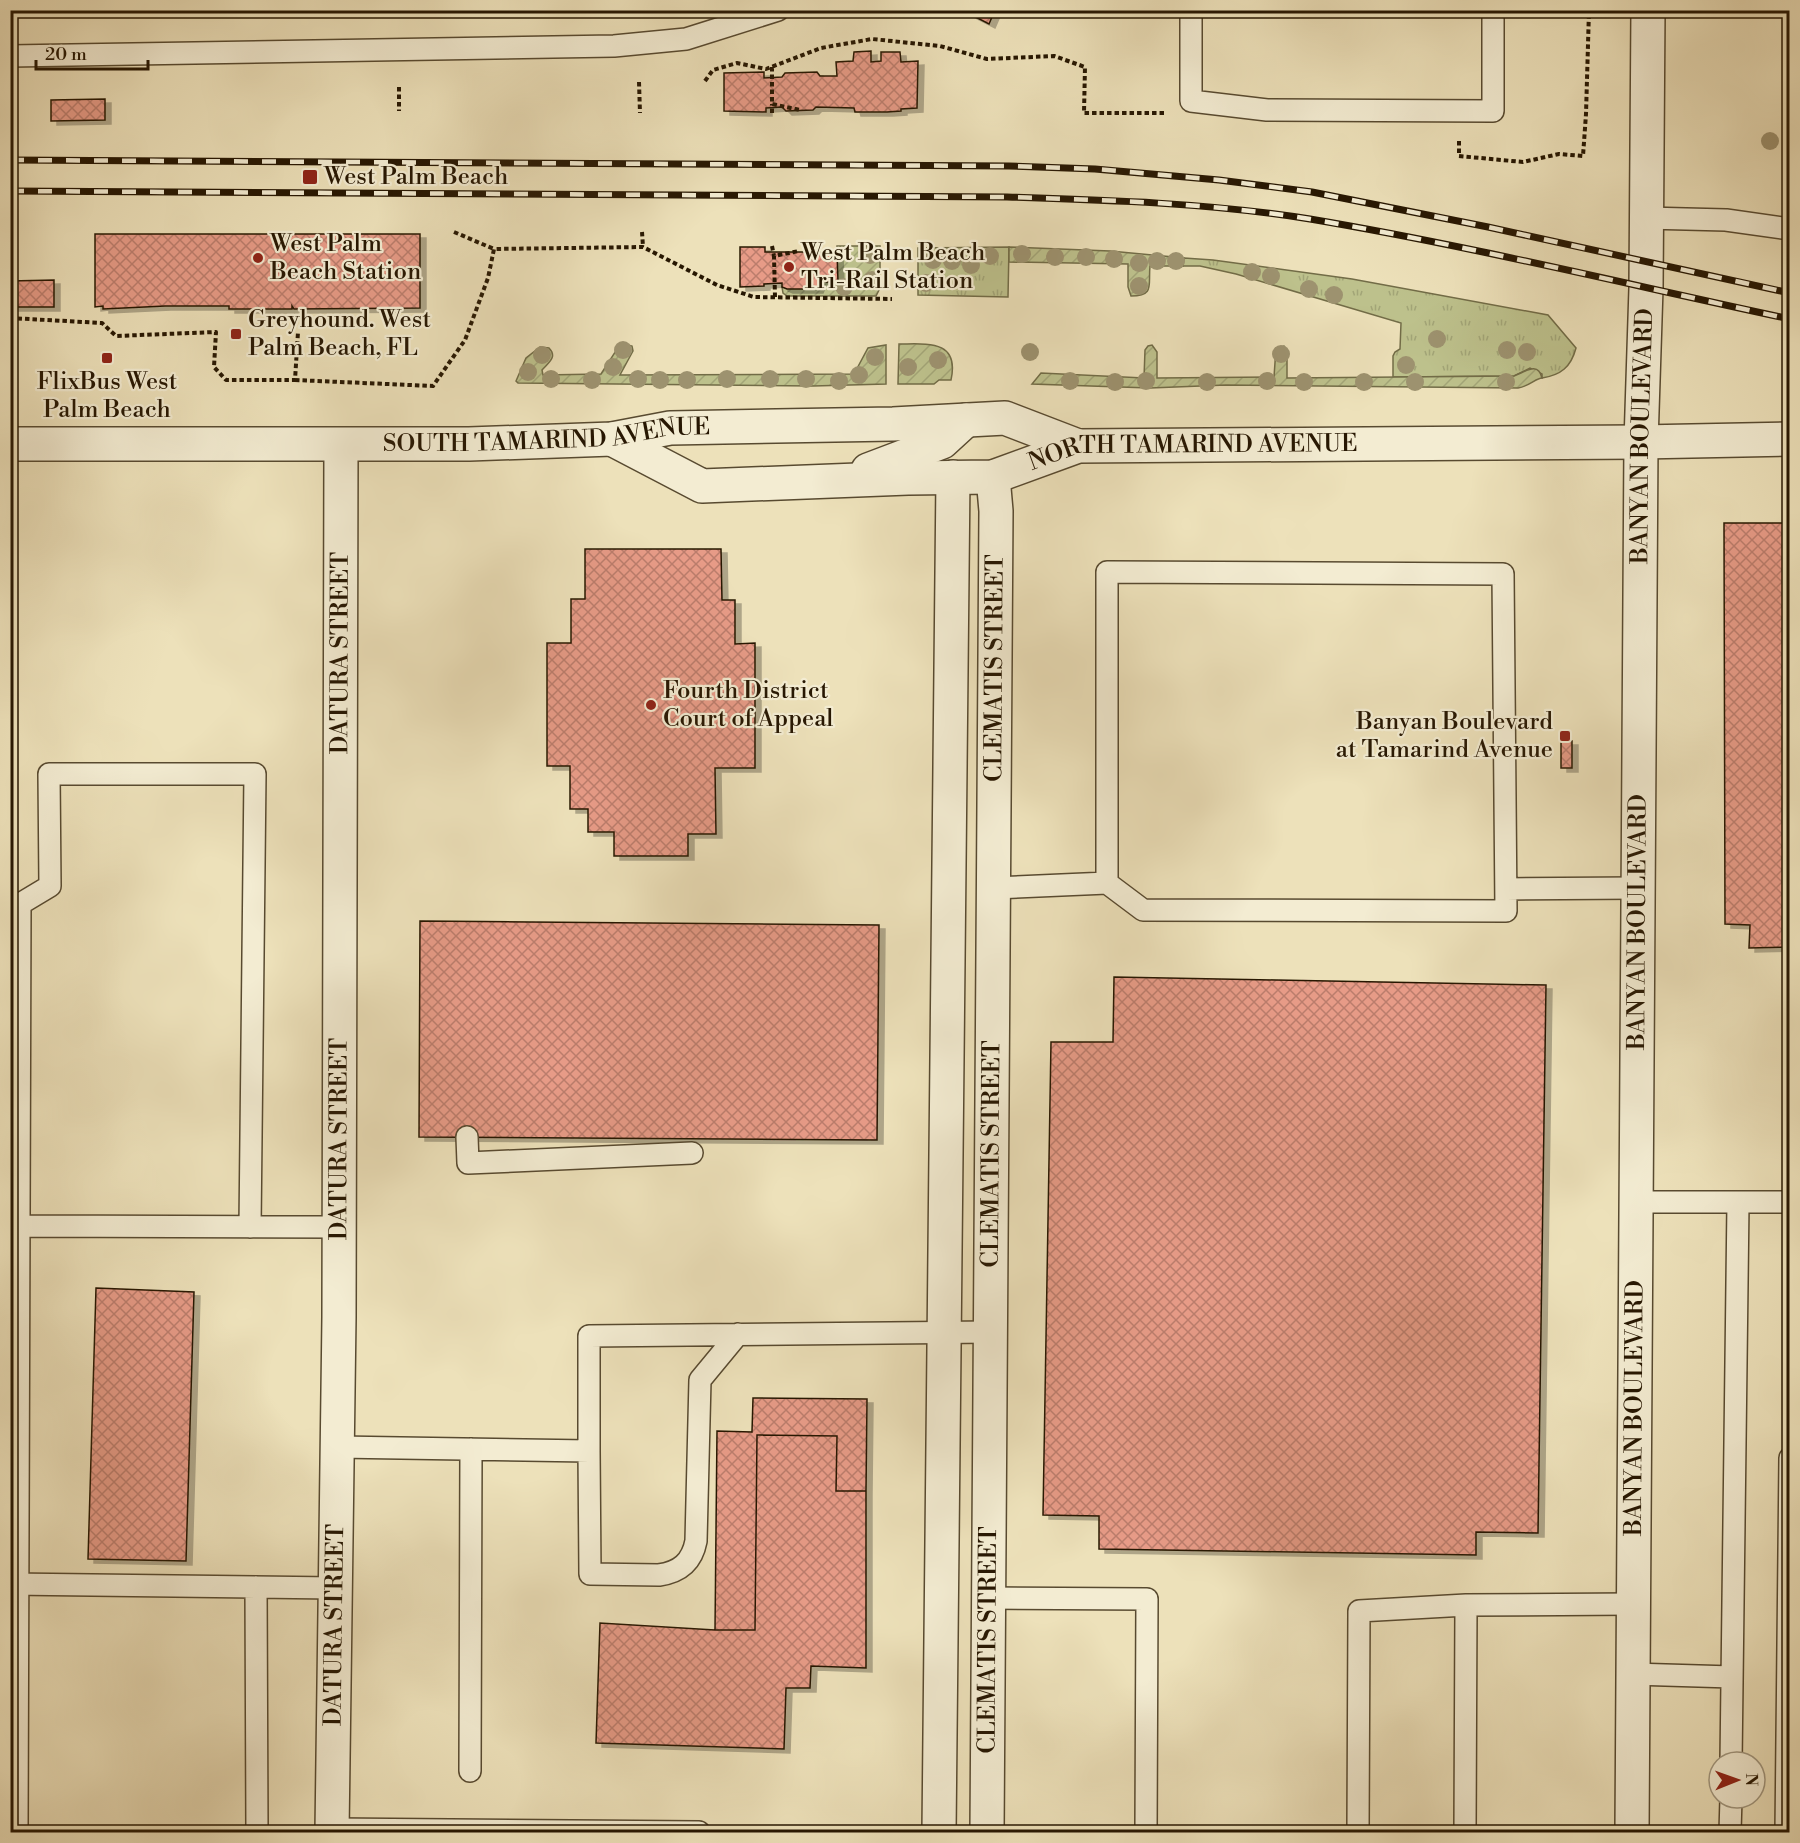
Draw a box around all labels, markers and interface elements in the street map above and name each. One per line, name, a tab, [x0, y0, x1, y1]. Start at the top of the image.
scale bar	[36, 33, 148, 71]
text: 20 m	[45, 43, 87, 66]
place label: West Palm Beach	[323, 162, 508, 192]
marker: West Palm Beach	[301, 168, 319, 186]
place label: West Palm Beach Station	[269, 229, 421, 287]
place label: West Palm Beach Tri-Rail Station	[800, 238, 985, 296]
marker: West Palm Beach Station	[251, 251, 265, 265]
marker: West Palm Beach Tri-Rail Station	[782, 260, 796, 274]
place label: Greyhound. West Palm Beach, FL	[248, 305, 431, 363]
street label: BANYAN BOULEVARD	[1625, 308, 1660, 565]
marker: Greyhound. West Palm Beach, FL	[229, 327, 243, 341]
marker: FlixBus West Palm Beach	[100, 351, 114, 365]
place label: FlixBus West Palm Beach	[37, 367, 178, 425]
street label: SOUTH TAMARIND AVENUE	[383, 412, 711, 459]
street label: NORTH TAMARIND AVENUE	[1024, 429, 1358, 478]
street label: DATURA STREET	[325, 552, 356, 754]
street label: CLEMATIS STREET	[979, 554, 1011, 782]
place label: Fourth District Court of Appeal	[663, 676, 833, 734]
marker: Fourth District Court of Appeal	[644, 698, 658, 712]
place label: Banyan Boulevard at Tamarind Avenue	[1336, 707, 1553, 765]
marker: Banyan Boulevard at Tamarind Avenue	[1558, 729, 1572, 743]
street label: BANYAN BOULEVARD	[1622, 794, 1654, 1051]
street label: DATURA STREET	[324, 1038, 355, 1240]
street label: CLEMATIS STREET	[976, 1040, 1007, 1268]
street label: BANYAN BOULEVARD	[1619, 1280, 1651, 1537]
street label: DATURA STREET	[318, 1524, 351, 1726]
street label: CLEMATIS STREET	[973, 1526, 1004, 1754]
north arrow	[1707, 1750, 1767, 1810]
text: N	[1741, 1773, 1761, 1787]

